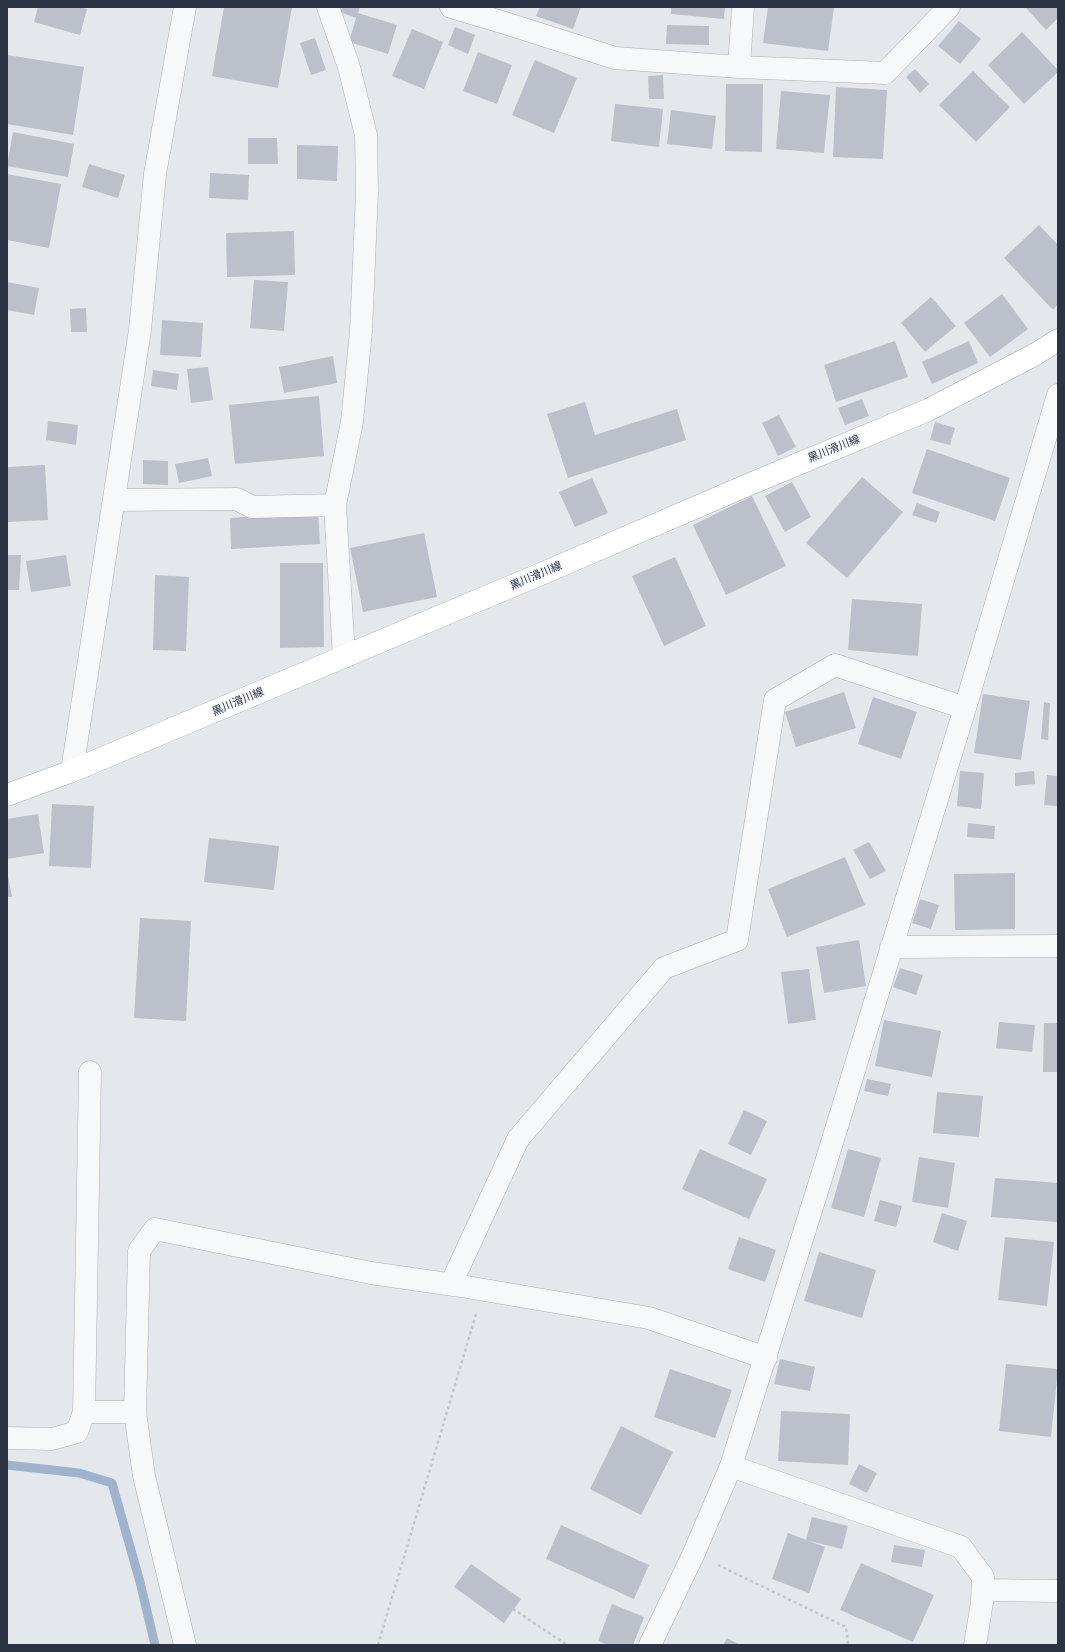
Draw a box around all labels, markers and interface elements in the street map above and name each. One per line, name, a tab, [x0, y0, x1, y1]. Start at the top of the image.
street label: 黒川滑川線	[806, 433, 862, 465]
street label: 黒川滑川線	[508, 559, 564, 593]
street label: 黒川滑川線	[210, 685, 266, 719]

